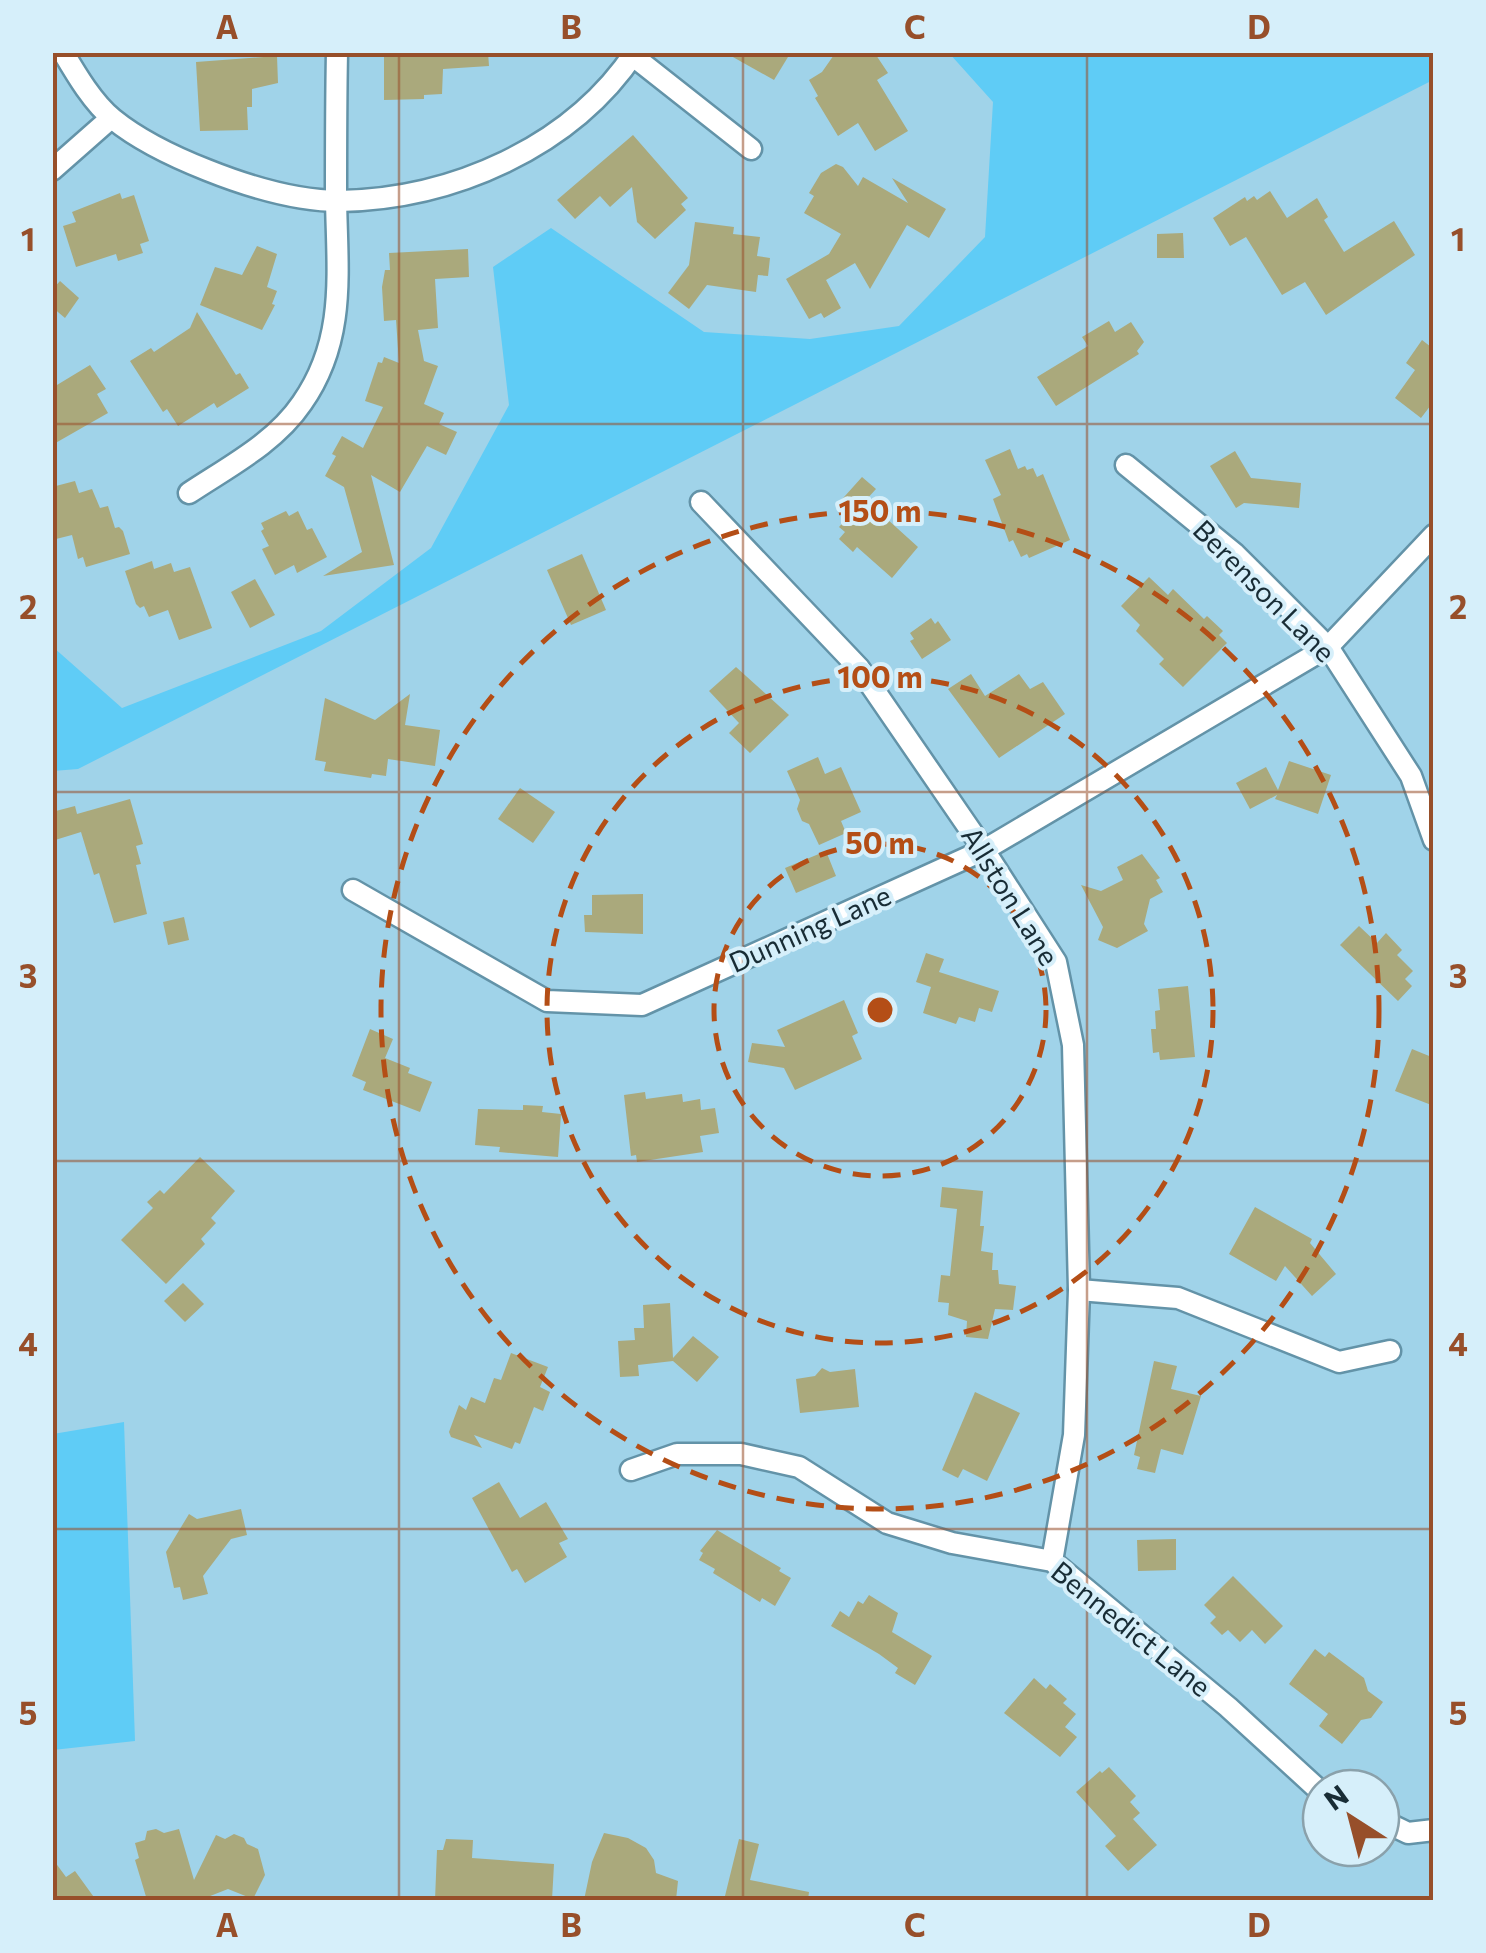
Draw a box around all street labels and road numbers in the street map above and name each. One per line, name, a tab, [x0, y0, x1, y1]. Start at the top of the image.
street label: Berenson Lane	[1187, 512, 1343, 668]
street label: Allston Lane	[955, 820, 1067, 971]
street label: Dunning Lane	[723, 877, 896, 979]
street label: Bennedict Lane	[1045, 1554, 1218, 1703]

